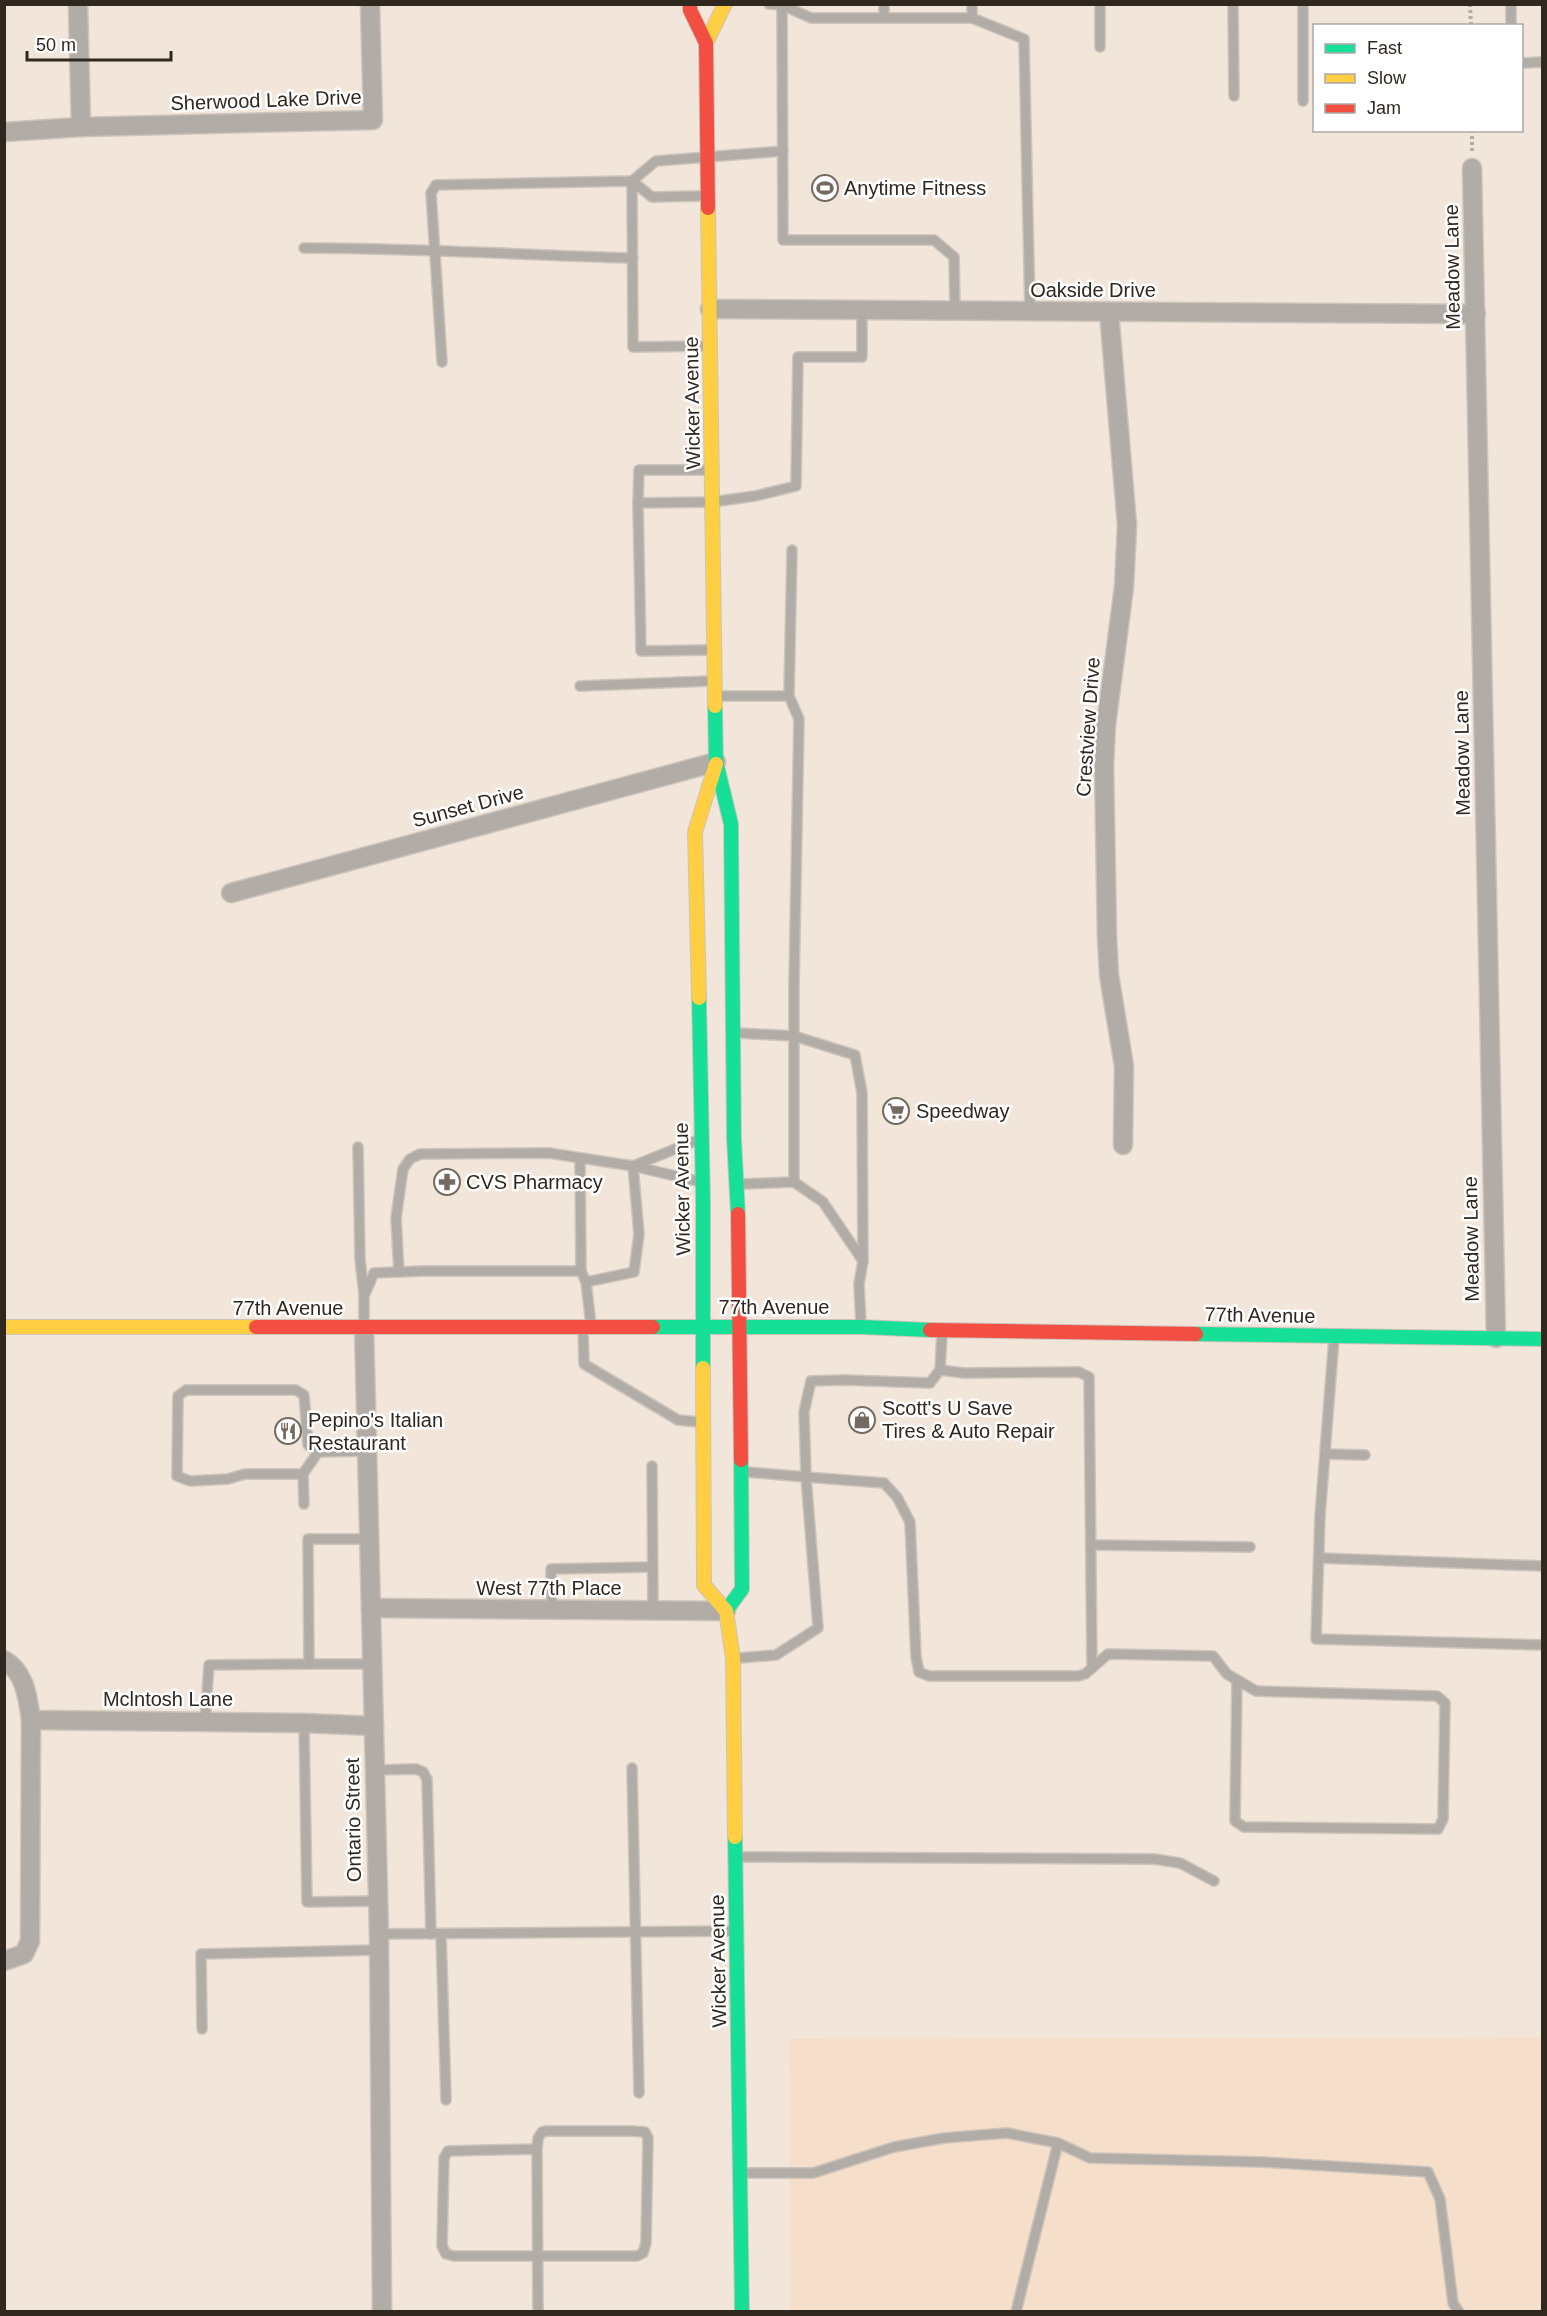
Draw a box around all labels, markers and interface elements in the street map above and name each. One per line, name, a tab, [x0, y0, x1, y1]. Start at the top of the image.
scale bar	[27, 24, 171, 62]
legend	[1313, 24, 1523, 132]
text: 50 m	[36, 35, 76, 55]
text: Fast	[1367, 38, 1402, 58]
text: Slow	[1367, 68, 1407, 88]
street label: Sherwood Lake Drive	[170, 86, 362, 114]
text: Jam	[1367, 98, 1401, 118]
sports icon: Anytime Fitness	[810, 173, 840, 203]
place label: Anytime Fitness	[844, 177, 986, 199]
street label: Meadow Lane	[1440, 204, 1464, 330]
street label: Oakside Drive	[1030, 279, 1156, 301]
street label: Wicker Avenue	[680, 336, 704, 470]
street label: Crestview Drive	[1072, 656, 1104, 798]
street label: Meadow Lane	[1450, 690, 1474, 816]
street label: Sunset Drive	[410, 781, 526, 831]
supermarket icon: Speedway	[881, 1096, 911, 1126]
place label: Speedway	[916, 1100, 1009, 1122]
street label: Wicker Avenue	[670, 1122, 694, 1256]
pharmacy icon: CVS Pharmacy	[432, 1167, 462, 1197]
place label: CVS Pharmacy	[466, 1171, 603, 1193]
street label: Meadow Lane	[1459, 1176, 1483, 1302]
street label: 77th Avenue	[719, 1296, 829, 1318]
street label: 77th Avenue	[233, 1297, 343, 1319]
street label: 77th Avenue	[1204, 1303, 1316, 1327]
place label: Scott's U Save Tires & Auto Repair	[882, 1397, 1055, 1442]
shop icon: Scott's U Save Tires & Auto Repair	[847, 1405, 877, 1435]
place label: Pepino's Italian Restaurant	[308, 1409, 443, 1454]
restaurant icon: Pepino's Italian Restaurant	[273, 1416, 303, 1446]
street label: West 77th Place	[476, 1577, 622, 1599]
street label: Mclntosh Lane	[103, 1688, 233, 1710]
street label: Ontario Street	[341, 1757, 365, 1882]
street label: Wicker Avenue	[706, 1894, 730, 2028]

